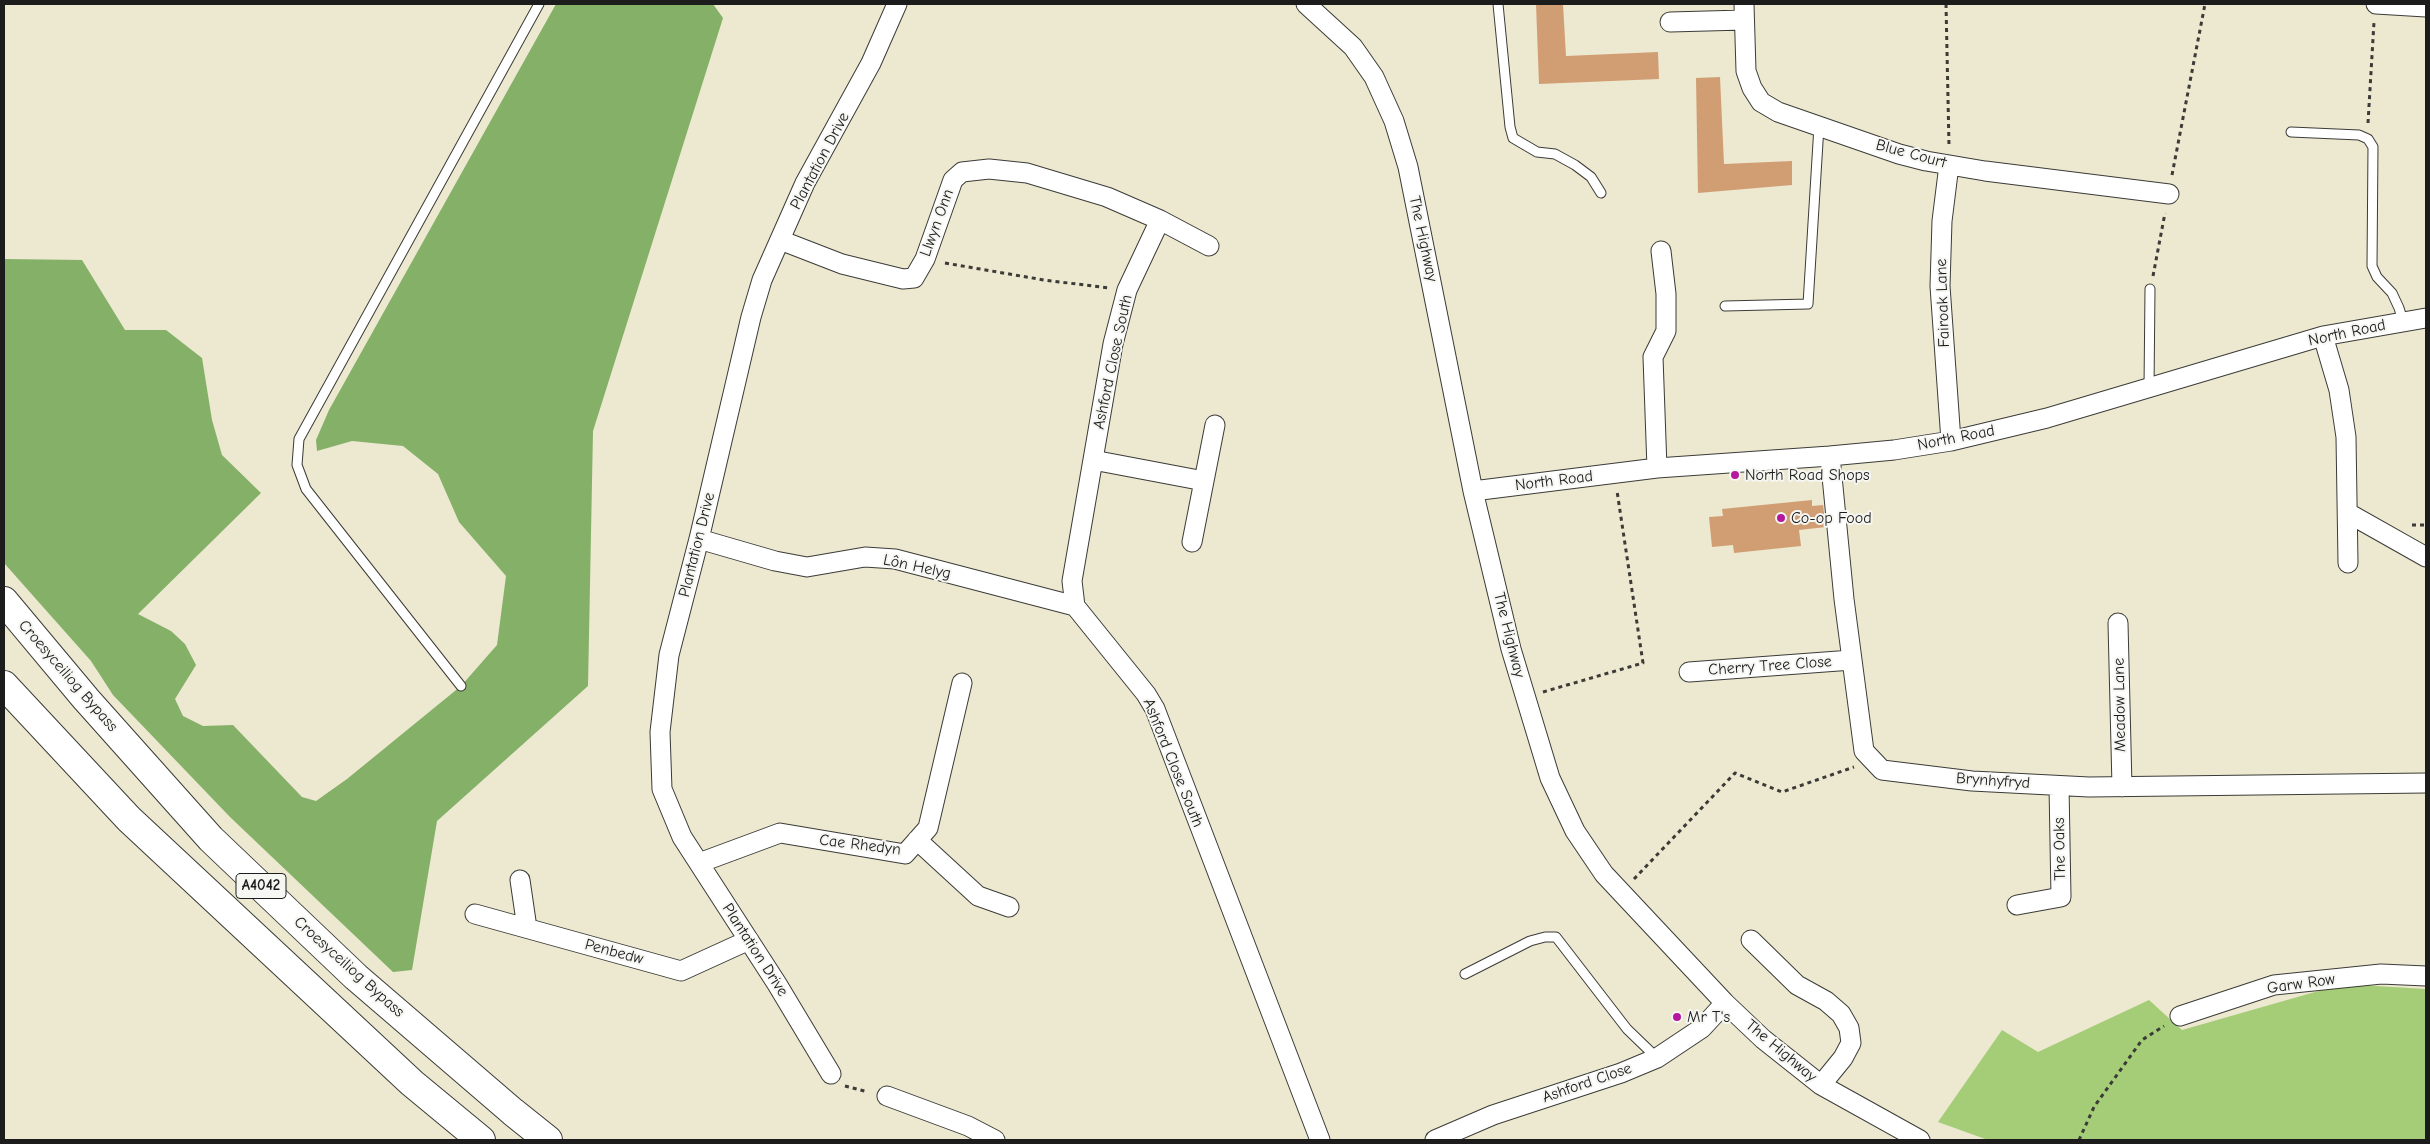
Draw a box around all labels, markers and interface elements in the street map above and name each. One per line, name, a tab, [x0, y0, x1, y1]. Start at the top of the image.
street label: Plantation Drive	[786, 109, 854, 213]
street label: Blue Court	[1874, 135, 1948, 173]
street label: Llwyn Onn	[916, 187, 958, 259]
street label: The Highway	[1405, 194, 1441, 284]
street label: Fairoak Lane	[1932, 258, 1954, 348]
street label: Ashford Close South	[1089, 293, 1137, 431]
street label: North Road	[2307, 315, 2387, 351]
street label: North Road	[1916, 421, 1996, 455]
place label: North Road Shops	[1745, 465, 1870, 485]
street label: North Road	[1514, 467, 1594, 495]
marker: North Road Shops	[1729, 469, 1741, 481]
street label: Plantation Drive	[675, 491, 719, 599]
place label: Co-op Food	[1791, 508, 1872, 528]
marker: Co-op Food	[1775, 512, 1787, 524]
street label: Lôn Helyg	[881, 550, 953, 584]
street label: The Highway	[1489, 590, 1529, 680]
street label: Croesyceiliog Bypass	[14, 616, 122, 736]
street label: Cherry Tree Close	[1708, 652, 1832, 680]
street label: Meadow Lane	[2110, 658, 2130, 752]
street label: Ashford Close South	[1138, 696, 1208, 830]
street label: Brynhyfryd	[1955, 769, 2031, 793]
street label: The Oaks	[2050, 817, 2070, 881]
street label: Cae Rhedyn	[818, 830, 902, 860]
road number: A4042	[236, 874, 286, 898]
street label: Plantation Drive	[718, 900, 792, 1000]
street label: Croesyceiliog Bypass	[290, 912, 408, 1022]
street label: Penbedw	[583, 935, 645, 969]
street label: Garw Row	[2266, 970, 2336, 998]
place label: Mr T's	[1687, 1007, 1730, 1027]
marker: Mr T's	[1671, 1011, 1683, 1023]
street label: The Highway	[1741, 1016, 1821, 1086]
street label: Ashford Close	[1540, 1059, 1634, 1107]

